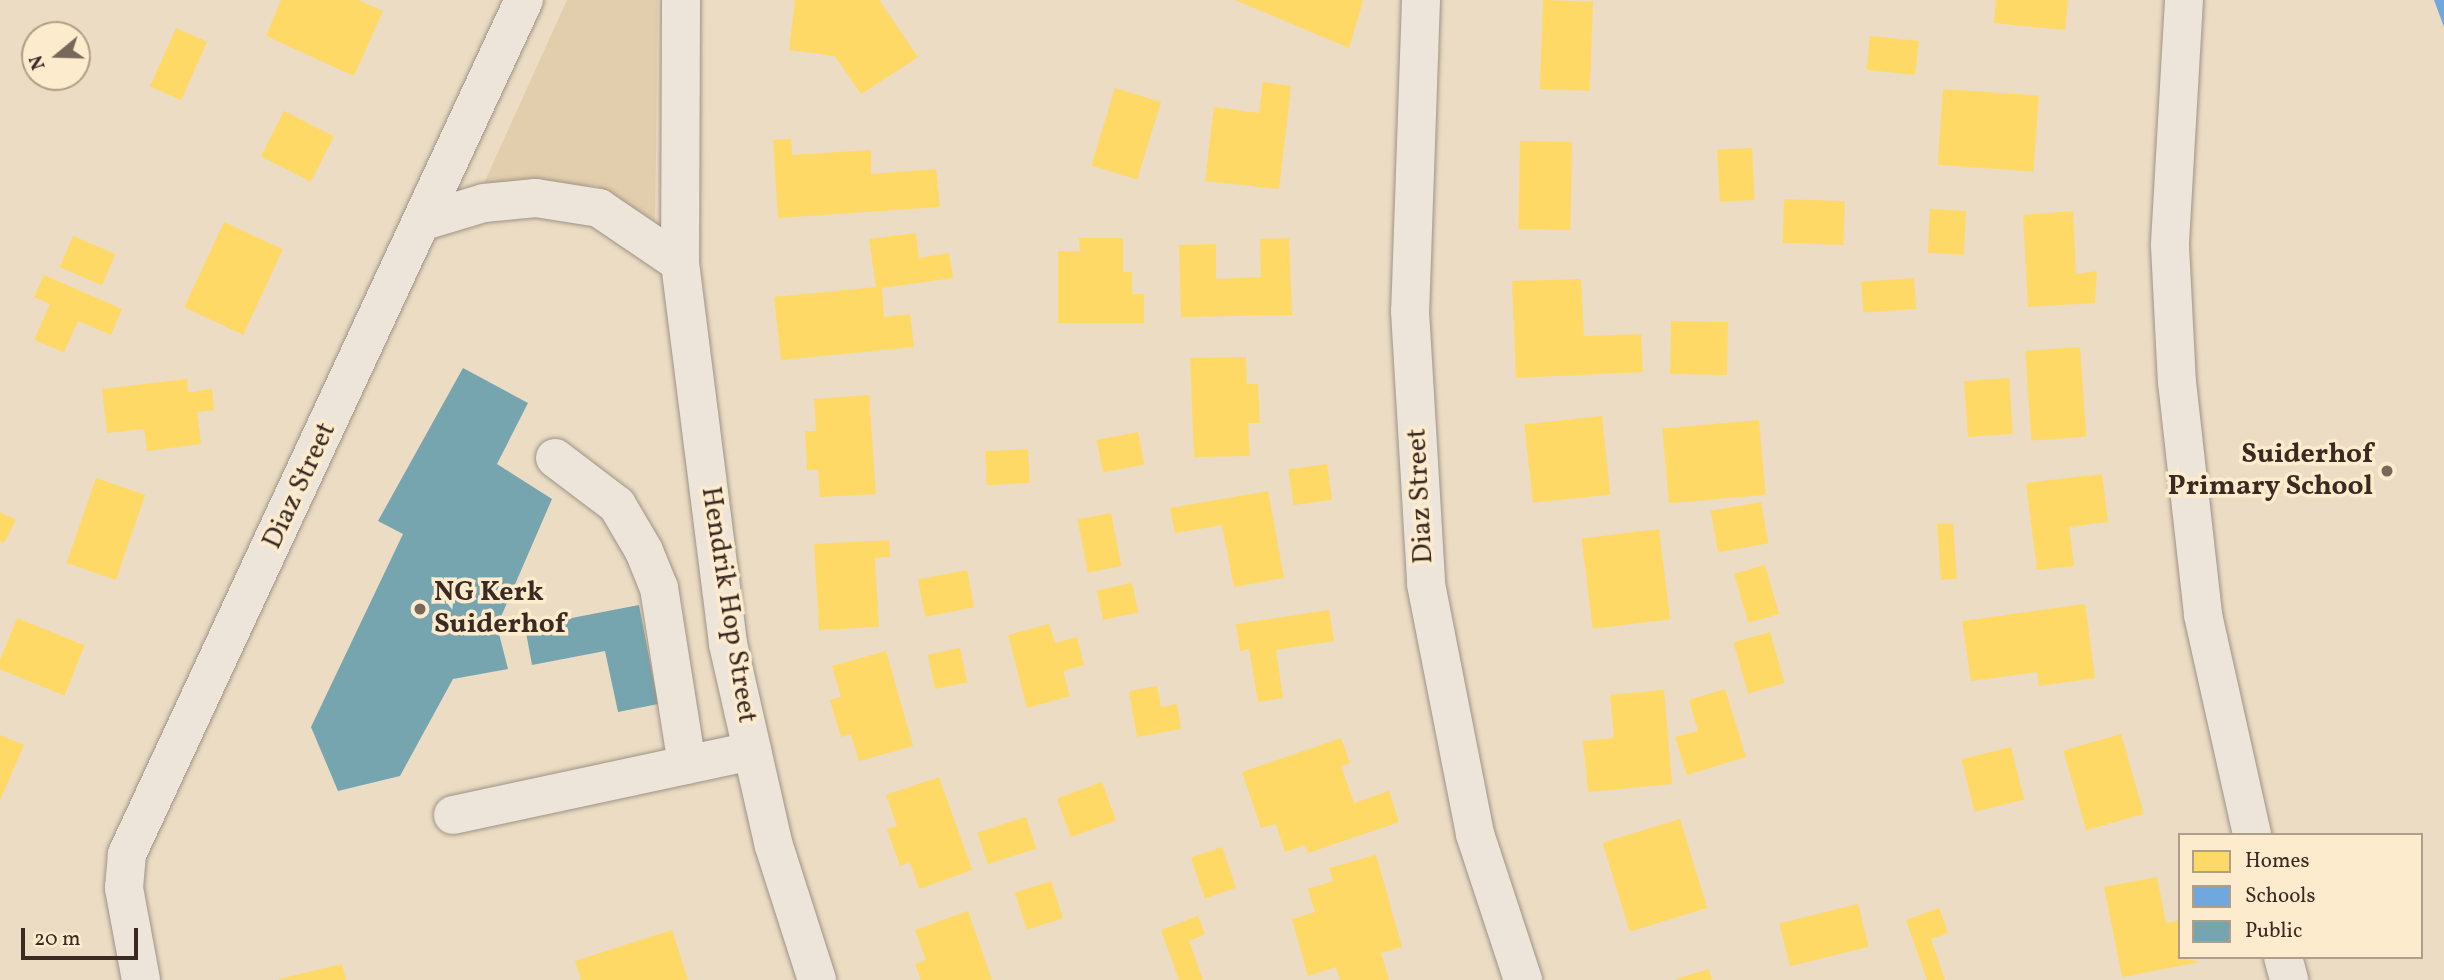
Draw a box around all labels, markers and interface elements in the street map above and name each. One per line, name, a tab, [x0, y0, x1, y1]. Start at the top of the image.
north arrow	[21, 21, 91, 91]
text: N	[24, 51, 53, 73]
street label: Diaz Street	[256, 417, 344, 555]
street label: Diaz Street	[1401, 427, 1441, 565]
place label: Suiderhof Primary School	[2167, 438, 2373, 504]
marker: Suiderhof Primary School	[2379, 463, 2395, 479]
street label: Hendrik Hop Street	[693, 484, 763, 726]
place label: NG Kerk Suiderhof	[434, 576, 566, 642]
marker: NG Kerk Suiderhof	[412, 601, 428, 617]
legend	[2178, 833, 2423, 959]
text: Homes	[2245, 847, 2310, 876]
text: Schools	[2245, 882, 2315, 911]
scale bar	[24, 914, 142, 958]
text: Public	[2245, 917, 2302, 946]
text: 20 m	[34, 925, 80, 954]

